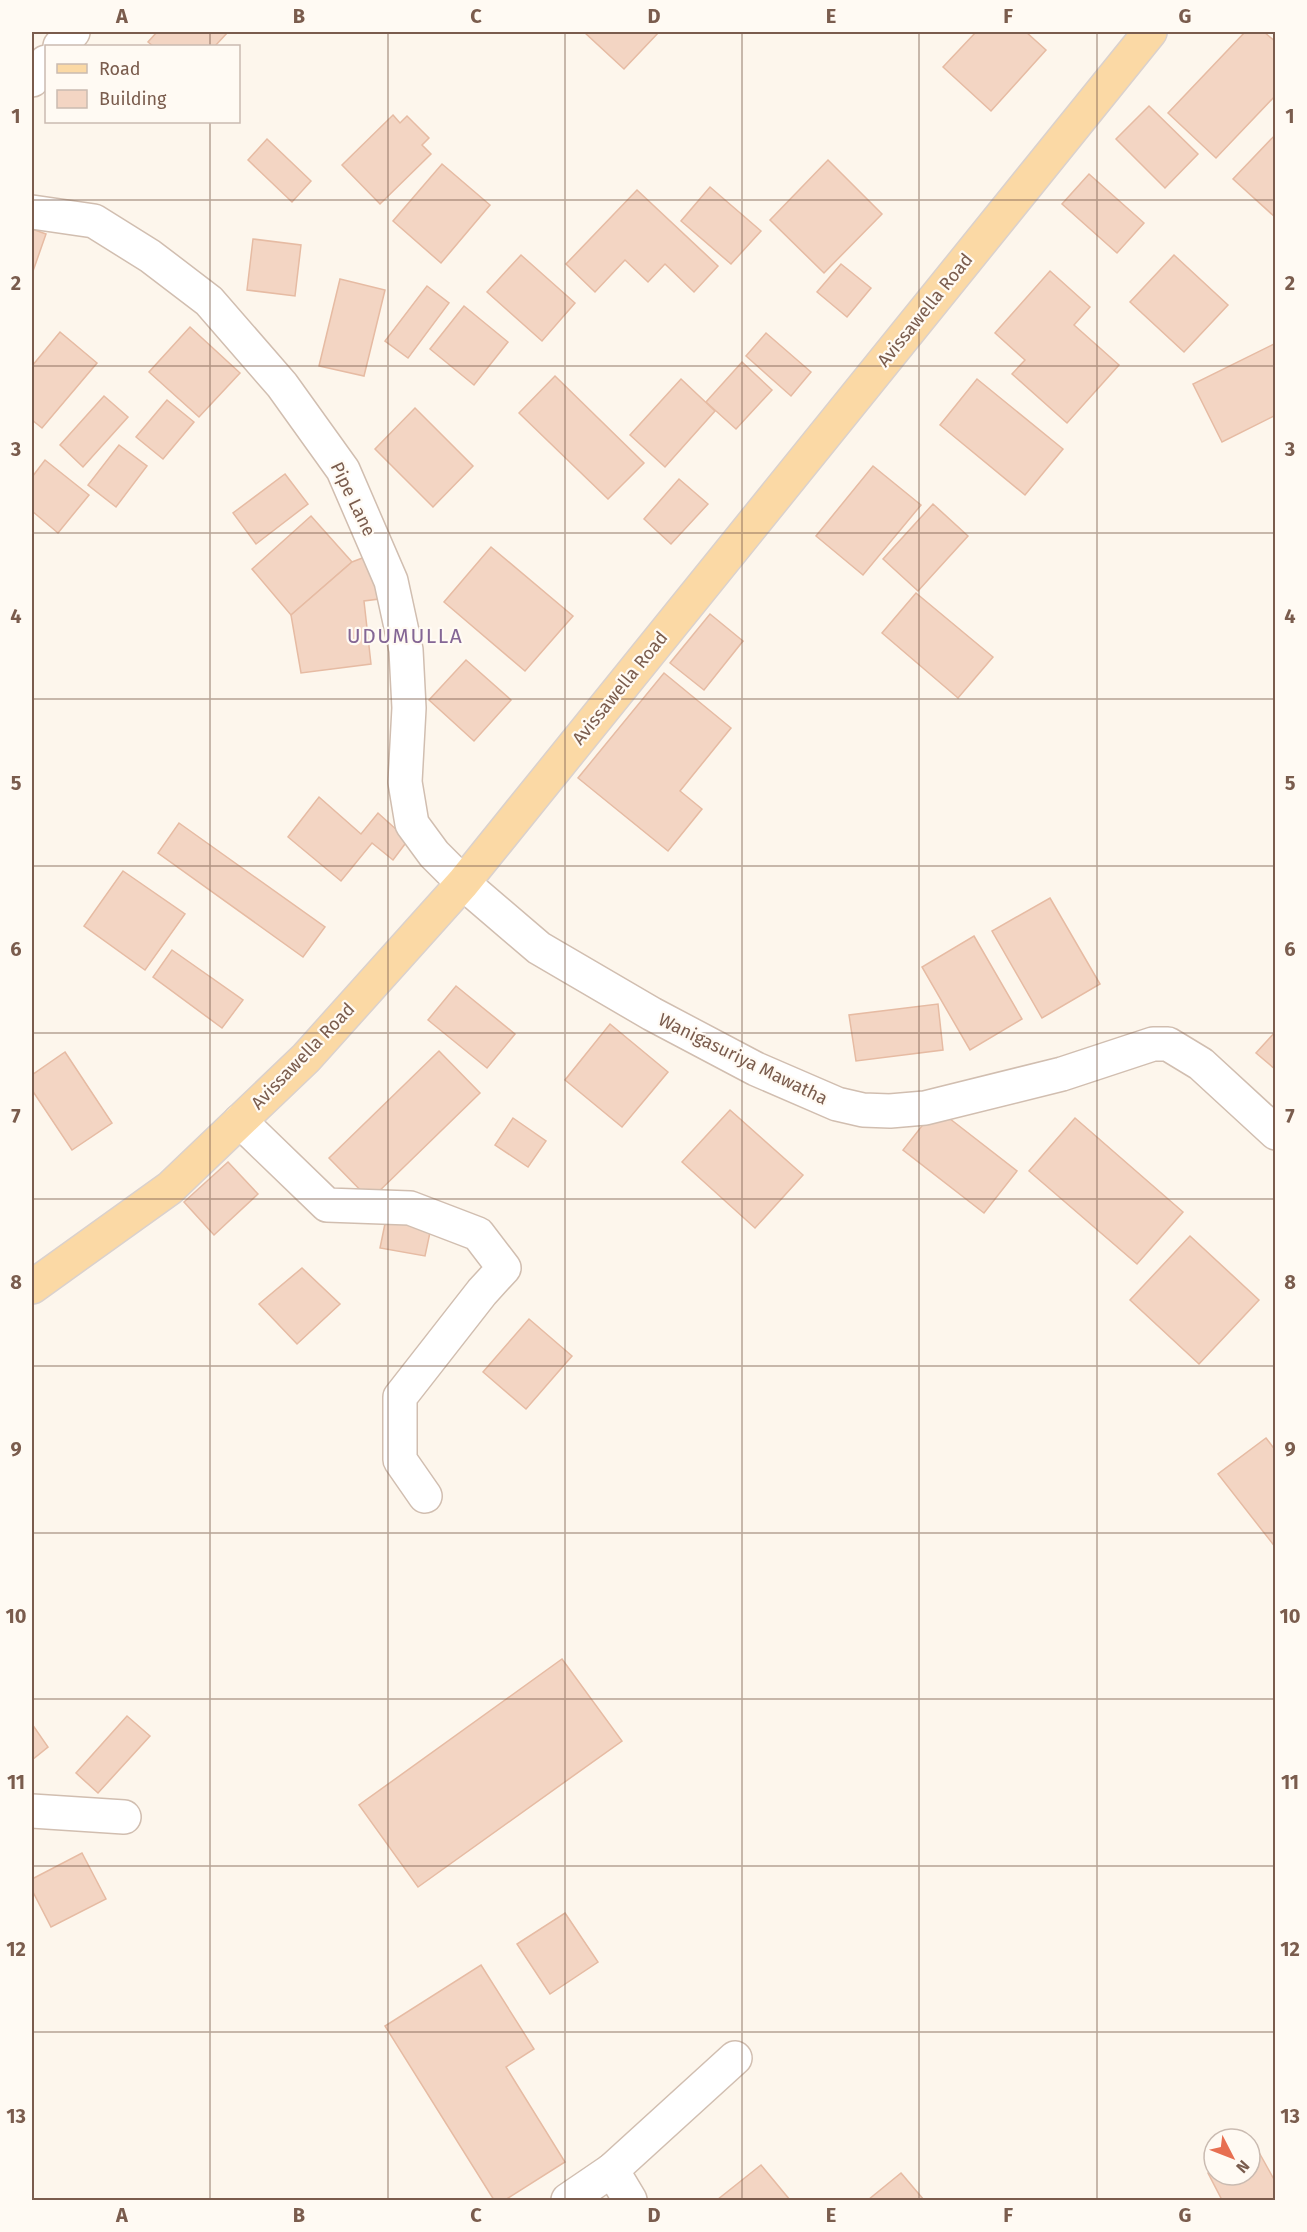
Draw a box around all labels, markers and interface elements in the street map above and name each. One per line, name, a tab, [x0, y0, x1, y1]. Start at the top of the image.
text: A	[115, 4, 129, 28]
text: B	[293, 4, 305, 28]
text: C	[470, 4, 482, 28]
text: D	[647, 4, 661, 28]
text: E	[826, 4, 836, 28]
text: F	[1003, 4, 1013, 28]
text: G	[1179, 4, 1191, 28]
legend	[45, 45, 240, 123]
text: Road	[99, 58, 141, 80]
text: Building	[99, 88, 167, 110]
text: 1	[11, 104, 21, 128]
text: 1	[1285, 104, 1295, 128]
street label: Avissawella Road	[873, 249, 977, 371]
text: 2	[11, 271, 21, 295]
text: 2	[1285, 271, 1295, 295]
text: 3	[10, 437, 21, 461]
text: 3	[1284, 437, 1295, 461]
street label: Pipe Lane	[326, 458, 380, 540]
text: 4	[10, 604, 22, 628]
text: 4	[1284, 604, 1296, 628]
district label: UDUMULLA	[347, 623, 463, 649]
street label: Avissawella Road	[568, 627, 672, 749]
text: 5	[11, 771, 22, 795]
text: 5	[1285, 771, 1296, 795]
text: 6	[10, 937, 22, 961]
text: 6	[1284, 937, 1296, 961]
street label: Avissawella Road	[247, 998, 359, 1114]
street label: Wanigasuriya Mawatha	[655, 1008, 831, 1110]
text: 7	[11, 1104, 21, 1128]
text: 7	[1285, 1104, 1295, 1128]
text: 8	[10, 1270, 22, 1294]
text: 8	[1284, 1270, 1296, 1294]
text: 9	[10, 1437, 22, 1461]
text: 9	[1284, 1437, 1296, 1461]
text: 10	[6, 1604, 26, 1628]
text: 10	[1280, 1604, 1300, 1628]
text: 11	[7, 1770, 25, 1794]
text: 11	[1281, 1770, 1299, 1794]
text: 12	[6, 1937, 26, 1961]
text: 12	[1280, 1937, 1300, 1961]
text: 13	[6, 2104, 26, 2128]
text: 13	[1280, 2104, 1300, 2128]
north arrow	[1202, 2127, 1262, 2187]
text: N	[1232, 2156, 1253, 2177]
text: A	[115, 2203, 129, 2227]
text: B	[293, 2203, 305, 2227]
text: C	[470, 2203, 482, 2227]
text: D	[647, 2203, 661, 2227]
text: E	[826, 2203, 836, 2227]
text: F	[1003, 2203, 1013, 2227]
text: G	[1179, 2203, 1191, 2227]

